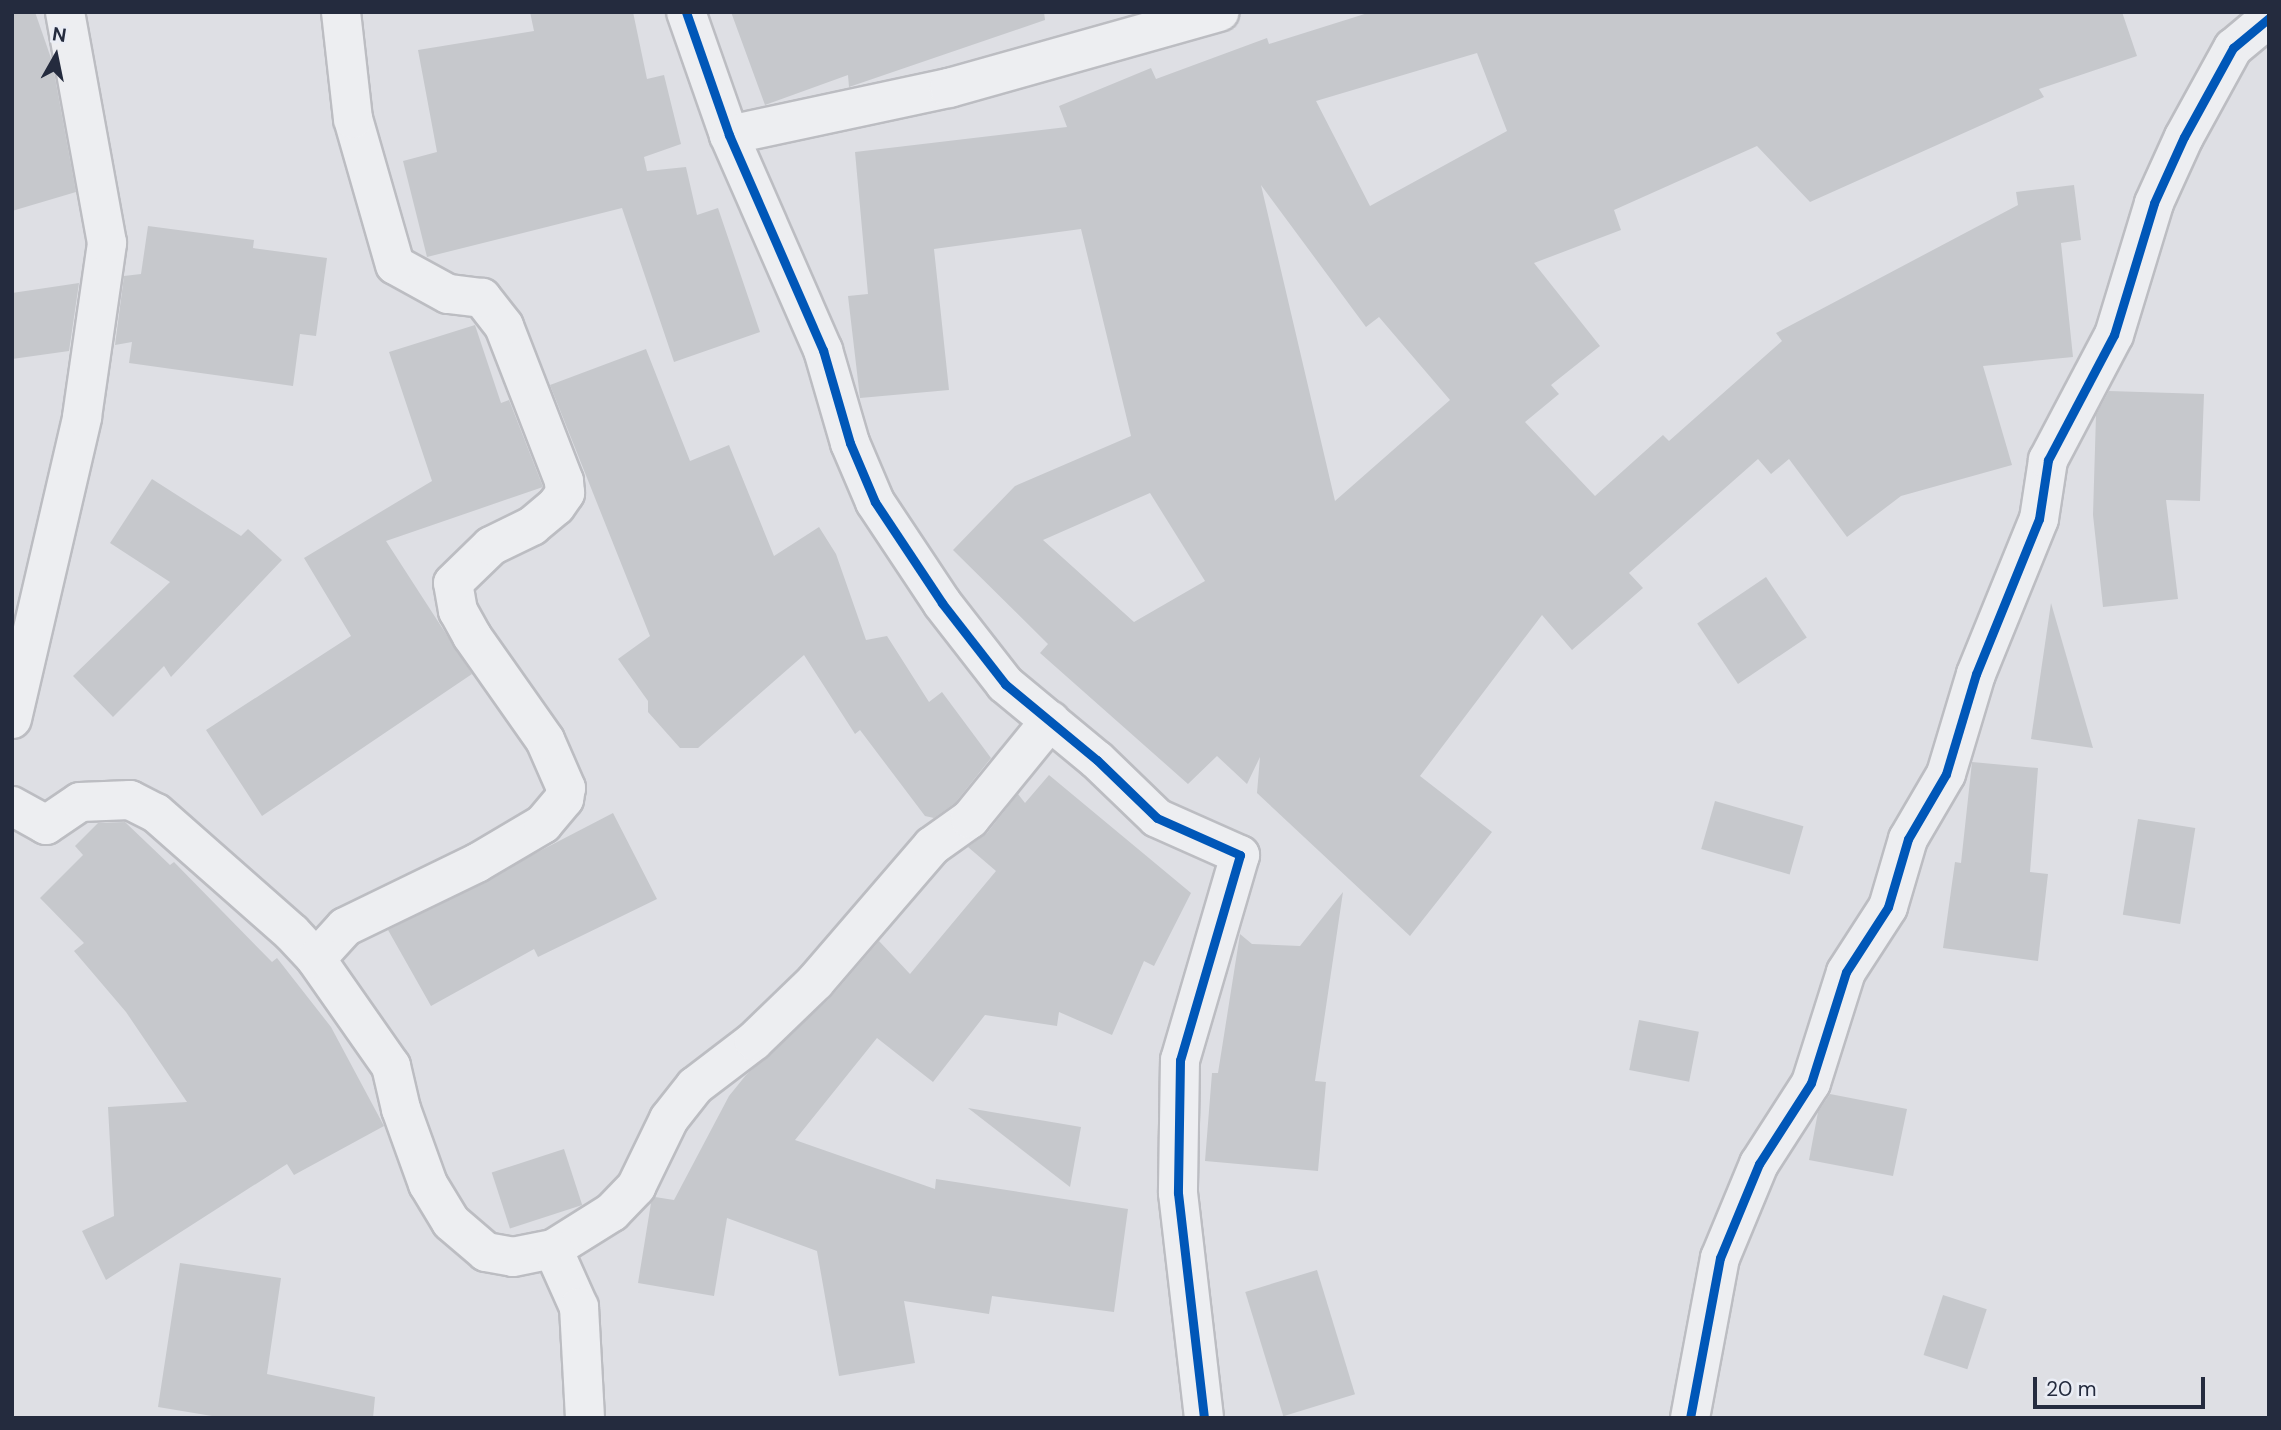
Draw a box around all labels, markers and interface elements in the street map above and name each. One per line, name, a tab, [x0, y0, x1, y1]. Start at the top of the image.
north arrow	[21, 21, 91, 91]
text: N	[51, 21, 68, 48]
scale bar	[2036, 1364, 2208, 1408]
text: 20 m	[2046, 1375, 2097, 1403]

